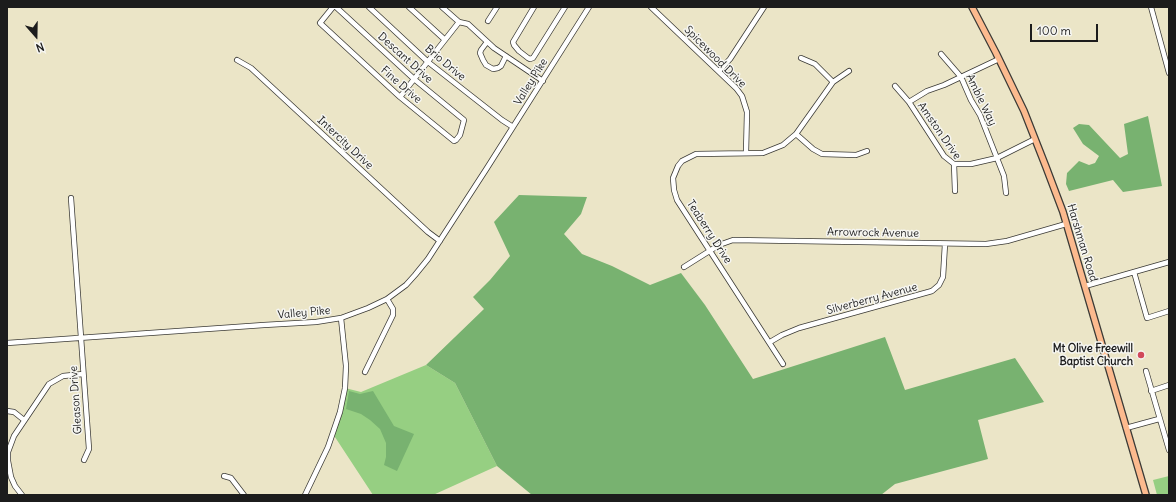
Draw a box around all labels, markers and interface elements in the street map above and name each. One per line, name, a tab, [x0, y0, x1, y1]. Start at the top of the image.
north arrow	[16, 16, 56, 56]
scale bar	[1032, 16, 1100, 42]
street label: Spicewood Drive	[681, 23, 749, 91]
text: 100 m	[1037, 23, 1071, 38]
street label: Descant Drive	[375, 30, 435, 86]
text: N	[34, 39, 46, 55]
street label: Brio Drive	[422, 42, 468, 84]
street label: Valley Pike	[511, 56, 551, 108]
street label: Fine Drive	[378, 64, 424, 106]
street label: Amble Way	[963, 72, 999, 128]
street label: Amston Drive	[914, 100, 964, 162]
street label: Intercity Drive	[314, 114, 376, 172]
street label: Teaberry Drive	[684, 198, 734, 266]
street label: Harshman Road	[1064, 202, 1100, 284]
street label: Arrowrock Avenue	[827, 226, 919, 240]
street label: Silverberry Avenue	[825, 281, 919, 317]
street label: Valley Pike	[277, 304, 331, 322]
place label: Mt Olive Freewill Baptist Church	[1053, 342, 1133, 368]
marker: Mt Olive Freewill Baptist Church	[1136, 350, 1146, 360]
street label: Gleason Drive	[67, 365, 85, 435]

